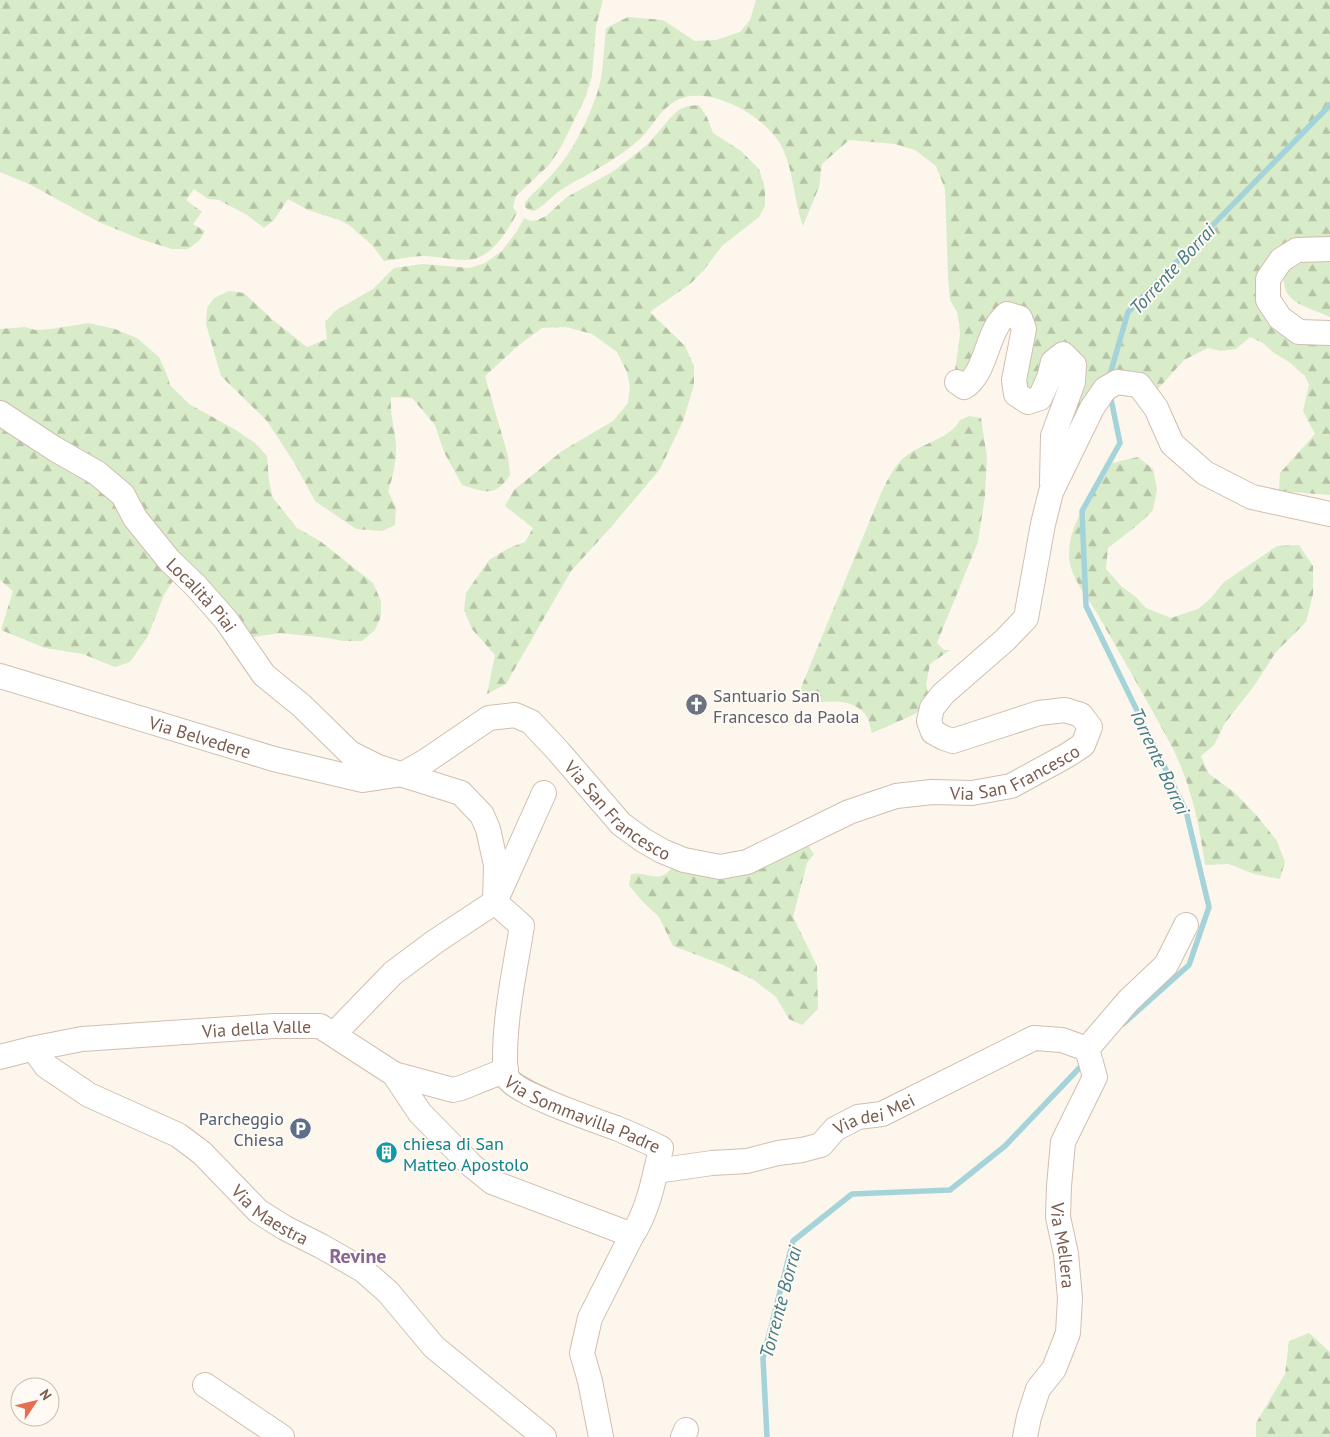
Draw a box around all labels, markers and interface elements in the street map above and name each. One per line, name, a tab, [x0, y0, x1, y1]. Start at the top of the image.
water label: Torrente Borrai	[1124, 218, 1221, 319]
street label: Località Piai	[162, 552, 242, 636]
place label: Santuario San Francesco da Paola	[713, 684, 859, 728]
church icon: Santuario San Francesco da Paola	[685, 693, 709, 717]
water label: Torrente Borrai	[1125, 704, 1196, 819]
street label: Via Belvedere	[145, 710, 254, 763]
street label: Via San Francesco	[949, 739, 1084, 805]
street label: Via San Francesco	[559, 755, 674, 865]
street label: Via della Valle	[200, 1015, 311, 1042]
street label: Via Sommavilla Padre	[499, 1069, 664, 1158]
street label: Via dei Mei	[828, 1088, 918, 1140]
place label: Parcheggio Chiesa	[199, 1107, 284, 1151]
parking icon: Parcheggio Chiesa	[288, 1116, 312, 1140]
place label: chiesa di San Matteo Apostolo	[403, 1132, 529, 1176]
building icon: chiesa di San Matteo Apostolo	[375, 1141, 399, 1165]
street label: Via Maestra	[226, 1179, 312, 1249]
street label: Via Mellera	[1046, 1201, 1081, 1289]
water label: Torrente Borrai	[754, 1242, 807, 1361]
district label: Revine	[330, 1243, 386, 1269]
north arrow	[10, 1377, 60, 1427]
text: N	[36, 1386, 56, 1403]

